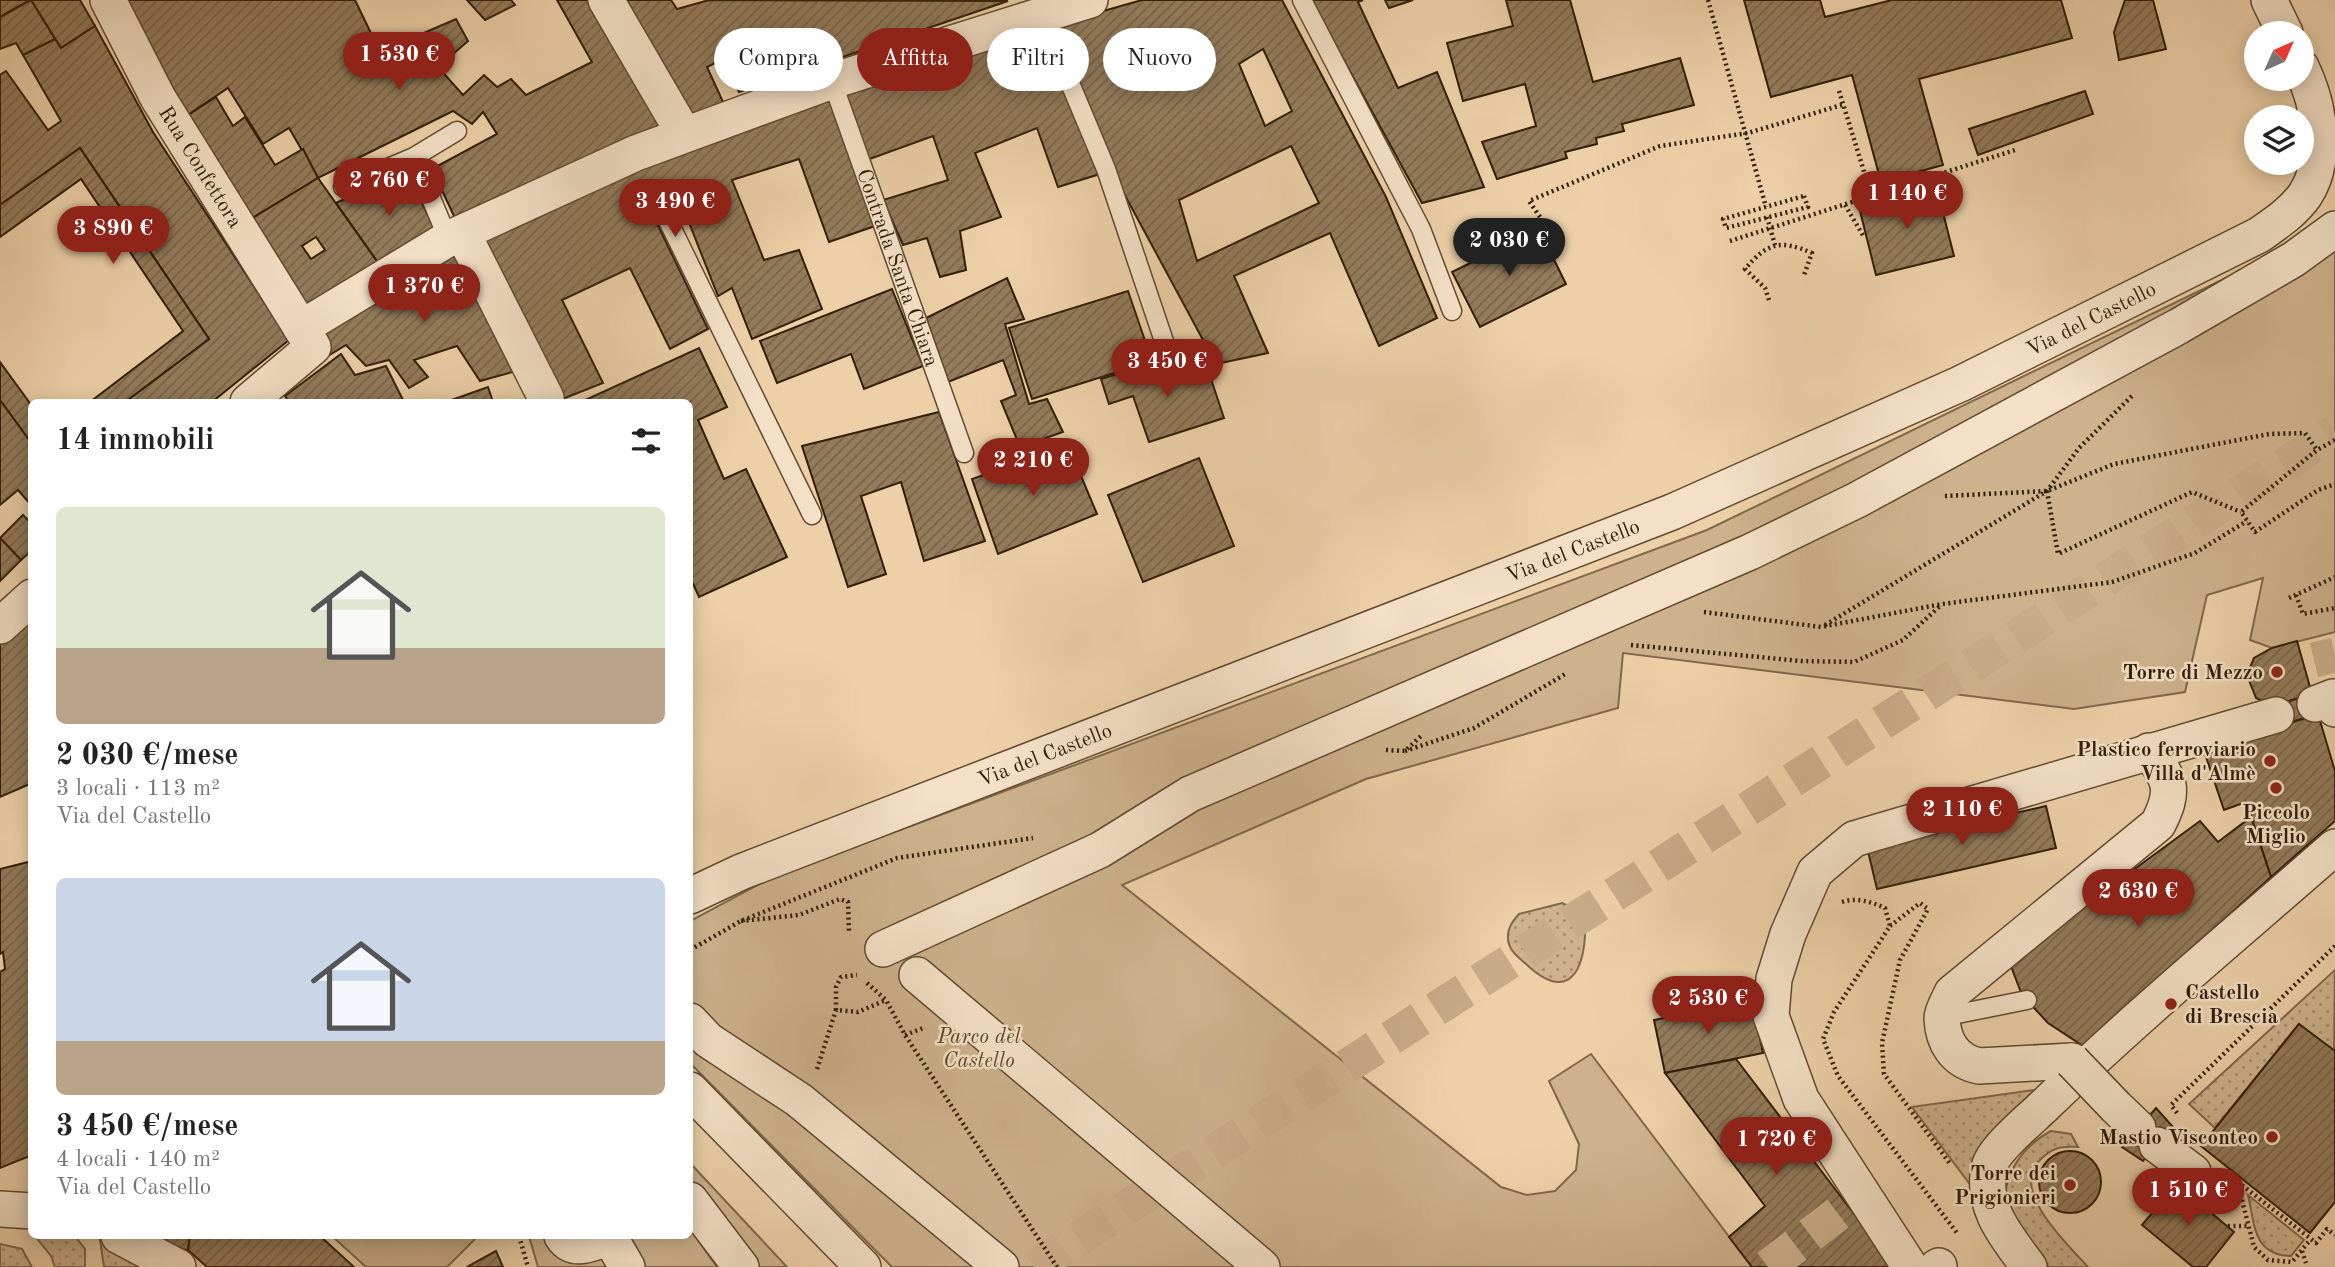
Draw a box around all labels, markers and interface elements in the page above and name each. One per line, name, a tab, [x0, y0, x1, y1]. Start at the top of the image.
north arrow	[2244, 21, 2314, 91]
map controls	[2244, 21, 2314, 175]
chip: Compra	[714, 28, 843, 91]
chip: Affitta	[857, 28, 973, 91]
chip: Filtri	[987, 28, 1089, 91]
chip: Nuovo	[1103, 28, 1216, 91]
pin: 1 530 €	[334, 32, 464, 92]
text: 1 530 €	[359, 43, 439, 66]
street label: Rua Confettora	[154, 103, 245, 232]
button: layers	[2244, 105, 2314, 175]
pin: 2 760 €	[324, 158, 454, 218]
street label: Contrada Santa Chiara	[852, 166, 942, 370]
text: 2 760 €	[349, 169, 429, 192]
pin: 1 140 €	[1842, 172, 1972, 231]
pin: 3 490 €	[610, 180, 740, 239]
text: 1 140 €	[1867, 182, 1947, 205]
text: 3 490 €	[635, 190, 715, 213]
pin: 3 890 €	[48, 206, 178, 266]
text: 3 890 €	[73, 217, 153, 240]
pin: 2 030 €	[1444, 218, 1574, 278]
text: 2 030 €	[1469, 229, 1549, 252]
pin: 1 370 €	[359, 264, 489, 324]
text: 1 370 €	[384, 275, 464, 298]
street label: Via del Castello	[2023, 279, 2160, 361]
pin: 3 450 €	[1102, 340, 1232, 399]
text: 3 450 €	[1127, 350, 1207, 373]
icon: filters	[627, 422, 665, 460]
text: 14 immobili	[56, 426, 214, 456]
pin: 2 210 €	[968, 438, 1098, 498]
text: 2 210 €	[993, 449, 1073, 472]
street label: Via del Castello	[1503, 516, 1643, 587]
icon: home	[298, 552, 424, 678]
place label: Torre di Mezzo	[2123, 663, 2263, 684]
marker: Torre di Mezzo	[2269, 664, 2285, 680]
street label: Via del Castello	[975, 721, 1115, 791]
place label: Plastico ferroviario Villa d'Almè	[2076, 740, 2256, 785]
text: 2 030 €/mese	[56, 741, 239, 771]
marker: Plastico ferroviario Villa d'Almè	[2262, 753, 2278, 769]
text: 3 locali · 113 m²	[56, 777, 220, 800]
marker: Piccolo Miglio	[2268, 780, 2284, 796]
pin: 2 110 €	[1897, 788, 2027, 847]
text: 2 110 €	[1922, 798, 2002, 821]
place label: Piccolo Miglio	[2242, 803, 2310, 848]
text: Via del Castello	[56, 805, 211, 828]
pin: 2 630 €	[2073, 870, 2203, 929]
text: 2 630 €	[2098, 880, 2178, 903]
icon: home	[298, 923, 424, 1049]
pin: 2 530 €	[1643, 976, 1773, 1036]
place label: Castello di Brescia	[2185, 983, 2278, 1028]
text: 2 530 €	[1668, 987, 1748, 1010]
marker: Castello di Brescia	[2163, 996, 2179, 1012]
park label: Parco del Castello	[936, 1027, 1021, 1072]
text: 3 450 €/mese	[56, 1112, 239, 1142]
pin: 1 720 €	[1711, 1118, 1841, 1177]
text: 1 720 €	[1736, 1128, 1816, 1151]
place label: Mastio Visconteo	[2099, 1128, 2258, 1149]
marker: Mastio Visconteo	[2264, 1129, 2280, 1145]
text: 4 locali · 140 m²	[56, 1148, 220, 1171]
place label: Torre dei Prigionieri	[1954, 1164, 2056, 1209]
pin: 1 510 €	[2123, 1168, 2253, 1228]
text: Via del Castello	[56, 1176, 211, 1199]
marker: Torre dei Prigionieri	[2062, 1177, 2078, 1193]
text: 1 510 €	[2148, 1179, 2228, 1202]

